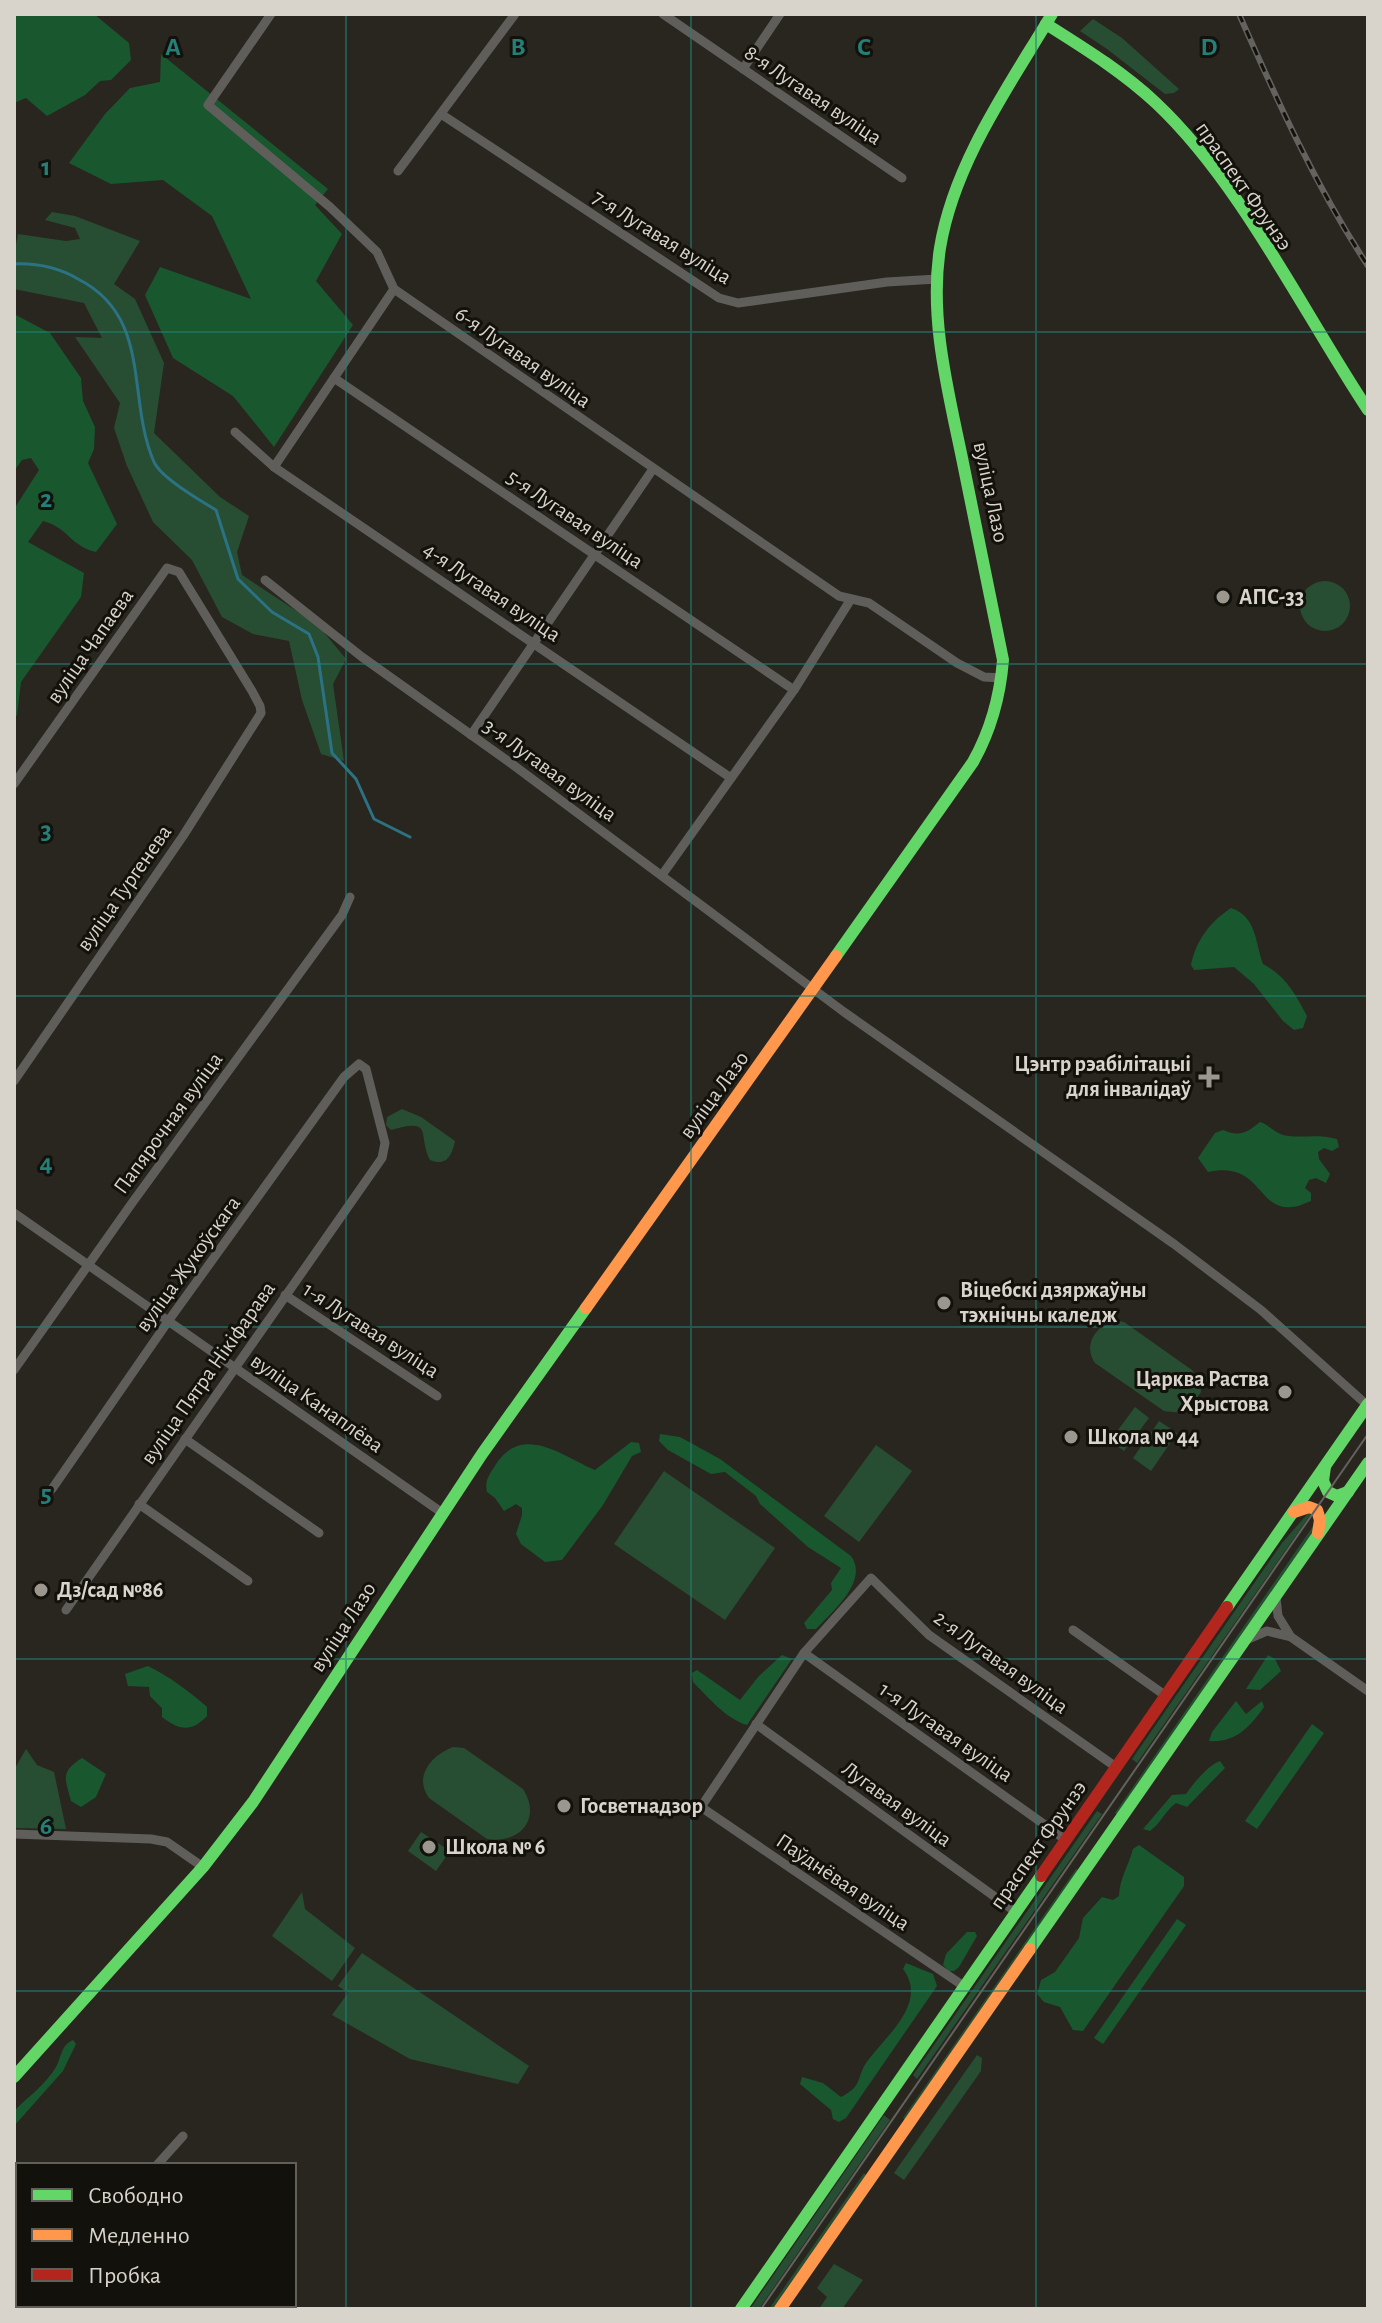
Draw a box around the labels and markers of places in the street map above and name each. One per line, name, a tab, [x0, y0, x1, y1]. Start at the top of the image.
place label: АПС-33	[1239, 586, 1304, 608]
marker: АПС-33	[1214, 588, 1232, 606]
place label: Цэнтр рэабілітацыі для інвалідаў	[1014, 1053, 1191, 1101]
marker: Цэнтр рэабілітацыі для інвалідаў	[1198, 1066, 1220, 1088]
place label: Віцебскі дзяржаўны тэхнічны каледж	[959, 1279, 1147, 1326]
marker: Віцебскі дзяржаўны тэхнічны каледж	[935, 1294, 953, 1312]
place label: Царква Раства Хрыстова	[1135, 1368, 1269, 1415]
marker: Царква Раства Хрыстова	[1276, 1383, 1294, 1401]
place label: Школа № 44	[1087, 1426, 1199, 1448]
marker: Школа № 44	[1062, 1428, 1080, 1446]
place label: Дз/сад №86	[57, 1579, 163, 1601]
marker: Дз/сад №86	[32, 1581, 50, 1599]
place label: Госветнадзор	[580, 1795, 703, 1817]
marker: Госветнадзор	[555, 1797, 573, 1815]
place label: Школа № 6	[445, 1836, 545, 1858]
marker: Школа № 6	[420, 1838, 438, 1856]

